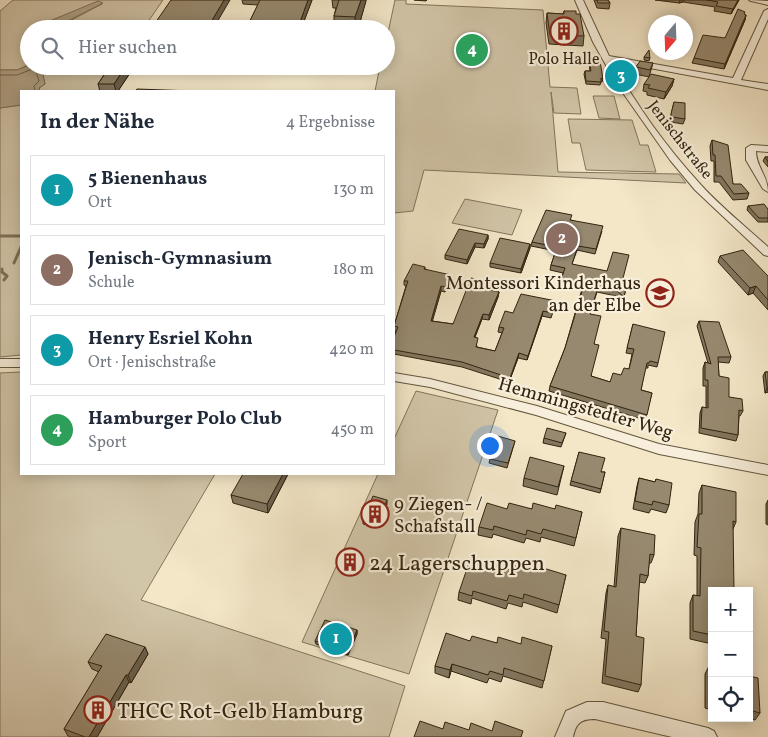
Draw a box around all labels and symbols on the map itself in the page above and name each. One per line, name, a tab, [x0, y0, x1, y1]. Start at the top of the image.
north arrow	[648, 15, 693, 60]
building icon: Polo Halle	[549, 16, 579, 46]
pin: 4	[456, 31, 488, 69]
place label: Polo Halle	[529, 49, 600, 71]
pin: 3	[605, 57, 637, 95]
street label: Jenischstraße	[642, 96, 717, 184]
pin: 2	[546, 220, 578, 258]
place label: Montessori Kinderhaus an der Elbe	[446, 271, 641, 319]
school or university icon: Montessori Kinderhaus an der Elbe	[645, 278, 675, 308]
street label: Hemmingstedter Weg	[495, 371, 676, 446]
your location	[477, 433, 503, 459]
place label: 9 Ziegen- / Schafstall	[394, 492, 483, 540]
building icon: 9 Ziegen- / Schafstall	[360, 499, 390, 529]
building icon: 24 Lagerschuppen	[335, 547, 365, 577]
place label: 24 Lagerschuppen	[369, 549, 545, 580]
pin: 1	[320, 620, 352, 658]
building icon: THCC Rot-Gelb Hamburg	[83, 695, 113, 725]
place label: THCC Rot-Gelb Hamburg	[117, 697, 363, 728]

